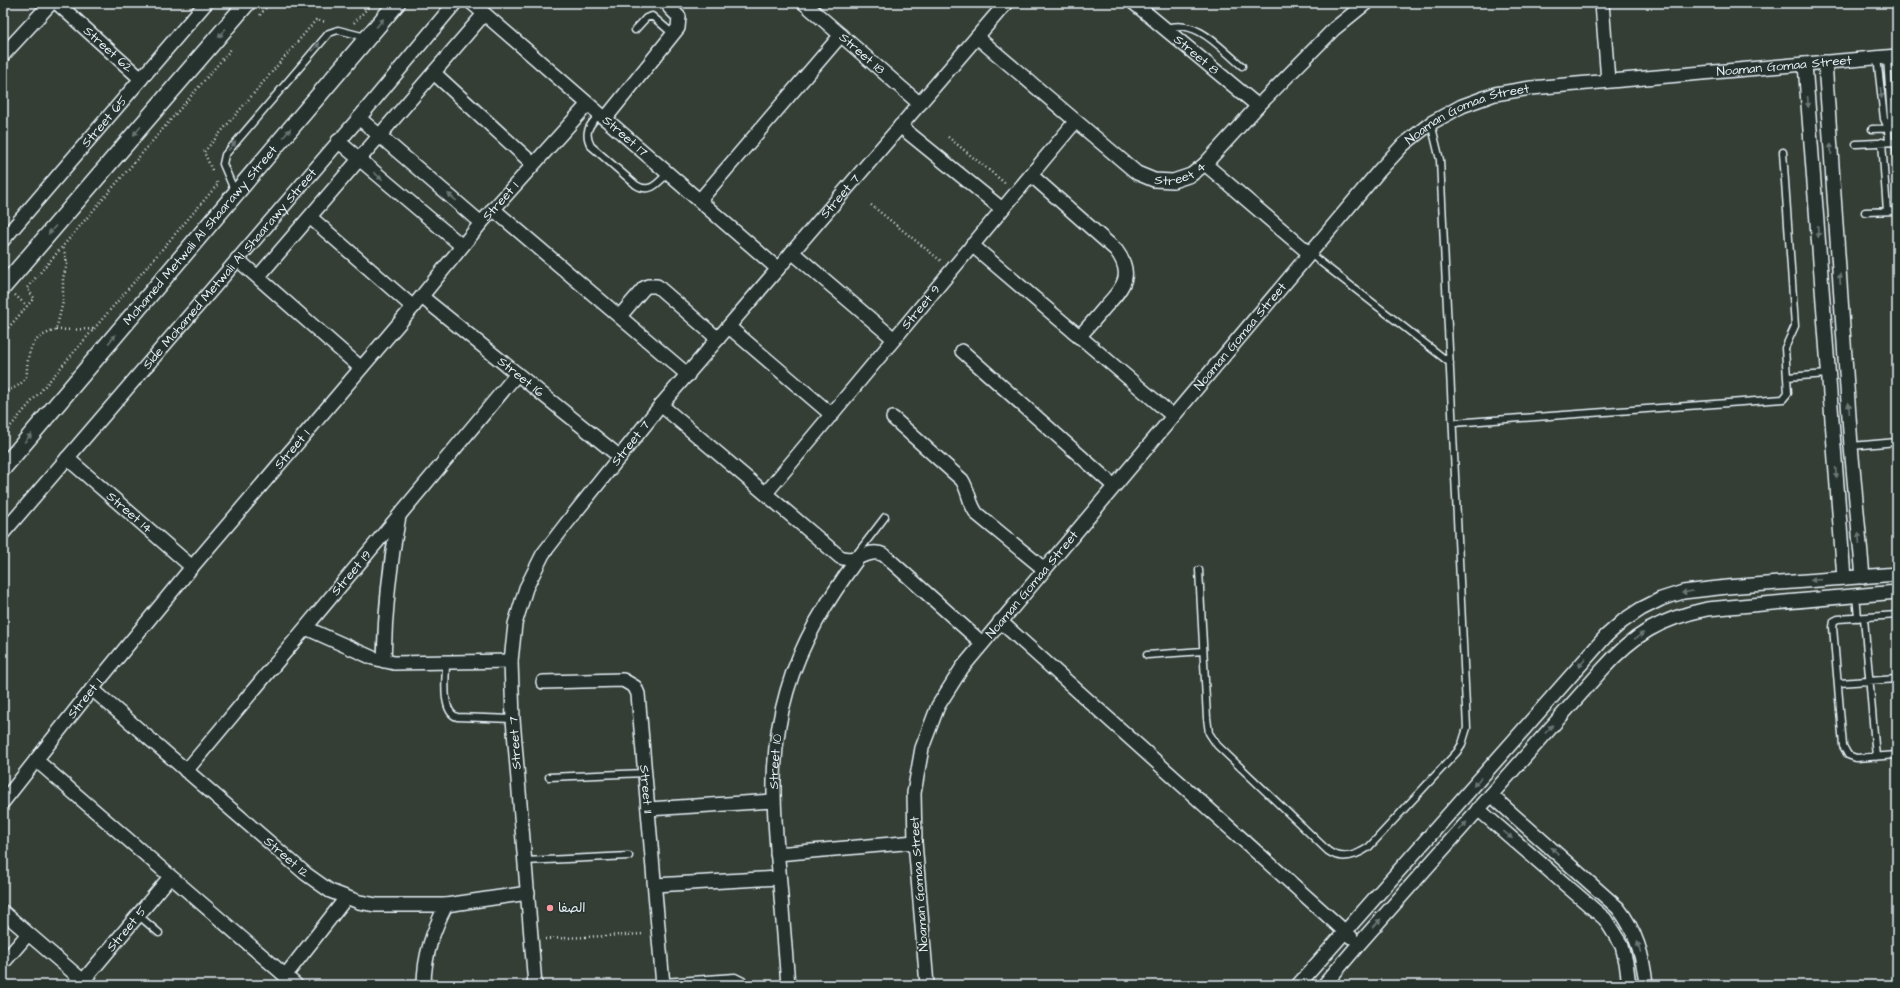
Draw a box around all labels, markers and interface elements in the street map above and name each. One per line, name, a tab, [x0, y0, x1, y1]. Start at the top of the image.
one-way arrow	[375, 18, 384, 29]
street label: Street 62	[80, 22, 137, 77]
one-way arrow	[218, 28, 227, 37]
street label: Street 18	[835, 29, 889, 79]
street label: Street 8	[1170, 31, 1223, 79]
one-way arrow	[312, 42, 321, 53]
street label: Noaman Gomaa Street	[1716, 51, 1853, 81]
street label: Noaman Gomaa Street	[1401, 79, 1531, 149]
one-way arrow	[1877, 87, 1884, 99]
street label: Street 65	[77, 92, 132, 151]
one-way arrow	[1805, 96, 1812, 108]
street label: Street 17	[599, 111, 652, 161]
one-way arrow	[133, 126, 142, 136]
one-way arrow	[282, 128, 291, 139]
street label: Mohamed Metwali Al Shaarawy Street	[119, 141, 282, 329]
one-way arrow	[227, 142, 236, 151]
one-way arrow	[1828, 143, 1835, 155]
street label: Street 4	[1154, 157, 1210, 190]
street label: Side Mohamed Metwali Al Shaarawy Street	[138, 164, 321, 373]
street label: Street 7	[816, 170, 864, 222]
one-way arrow	[373, 171, 384, 180]
street label: Street 1	[478, 178, 523, 225]
one-way arrow	[447, 193, 457, 202]
one-way arrow	[48, 224, 57, 235]
one-way arrow	[1814, 226, 1821, 238]
one-way arrow	[1837, 273, 1844, 285]
street label: Noaman Gomaa Street	[1190, 278, 1291, 394]
street label: Street 9	[897, 281, 945, 333]
one-way arrow	[108, 334, 117, 345]
street label: Street 16	[494, 352, 548, 401]
one-way arrow	[1845, 402, 1852, 414]
street label: Street 7	[607, 417, 654, 470]
street label: Street 1	[270, 425, 314, 473]
one-way arrow	[24, 433, 33, 444]
one-way arrow	[1832, 467, 1839, 479]
street label: Street 14	[103, 487, 157, 538]
street label: Noaman Gomaa Street	[982, 526, 1083, 642]
one-way arrow	[1856, 532, 1863, 544]
street label: Street 19	[327, 546, 376, 600]
one-way arrow	[1810, 577, 1822, 584]
one-way arrow	[1681, 589, 1693, 595]
one-way arrow	[1634, 632, 1645, 639]
one-way arrow	[1577, 658, 1586, 669]
street label: Street 1	[63, 674, 107, 722]
street label: Street 7	[504, 716, 526, 770]
one-way arrow	[1545, 723, 1554, 734]
street label: Street 10	[765, 733, 786, 789]
street label: Street 11	[635, 764, 657, 814]
one-way arrow	[1472, 777, 1482, 787]
street label: Noaman Gomaa Street	[905, 815, 933, 952]
one-way arrow	[1458, 821, 1468, 831]
one-way arrow	[1502, 830, 1513, 839]
street label: Street 12	[260, 832, 313, 882]
one-way arrow	[1549, 846, 1560, 855]
place label: الصفا	[558, 899, 586, 917]
street label: Street 5	[102, 902, 151, 956]
marker: الصفا	[545, 903, 555, 913]
one-way arrow	[1372, 918, 1381, 929]
one-way arrow	[1636, 940, 1642, 952]

